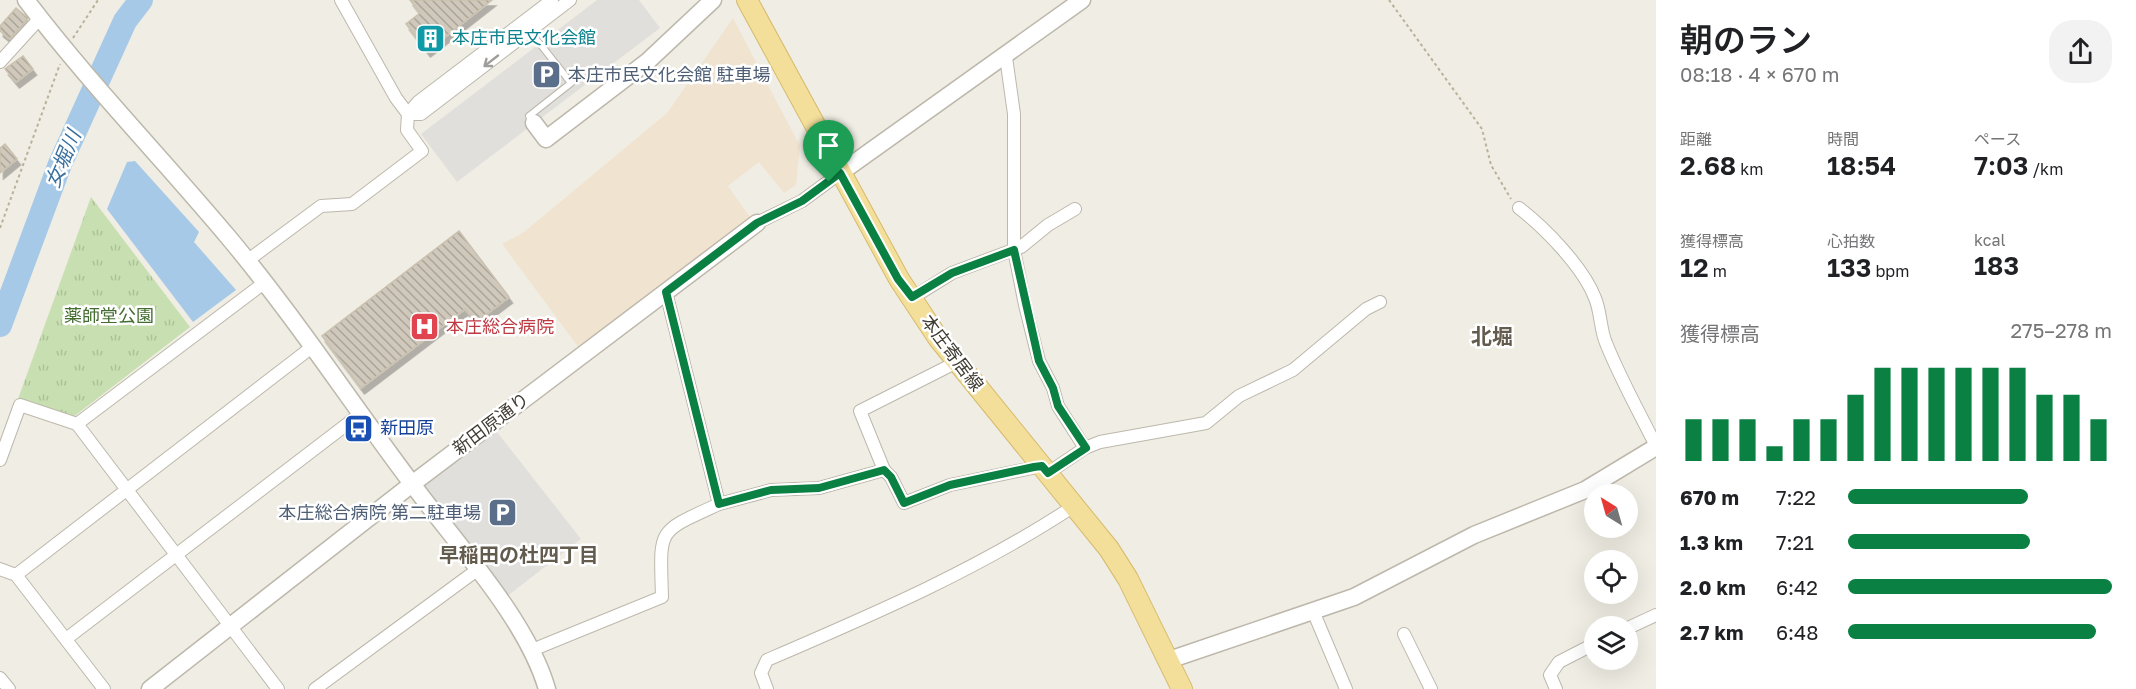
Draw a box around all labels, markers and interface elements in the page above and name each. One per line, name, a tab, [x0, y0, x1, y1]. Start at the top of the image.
text: 朝のラン	[1680, 20, 1812, 59]
button: share	[2049, 20, 2112, 83]
building icon: 本庄市民文化会館	[415, 22, 447, 54]
place label: 本庄市民文化会館	[452, 26, 596, 48]
one-way arrow	[483, 55, 499, 68]
parking icon: 本庄市民文化会館 駐車場	[531, 59, 563, 91]
text: 08:18 · 4 × 670 m	[1680, 62, 1840, 86]
place label: 本庄市民文化会館 駐車場	[568, 63, 771, 85]
pin	[803, 120, 854, 182]
water label: 女堀川	[39, 124, 86, 191]
icon: arrive	[812, 129, 845, 162]
text: 距離	[1680, 129, 1712, 149]
text: 時間	[1827, 129, 1859, 149]
text: ペース	[1974, 129, 2021, 149]
text: 2.68	[1680, 150, 1736, 181]
text: 18:54	[1827, 150, 1896, 181]
text: 7:03	[1974, 150, 2028, 181]
text: km	[1736, 159, 1763, 179]
text: /km	[2028, 159, 2063, 179]
text: kcal	[1974, 230, 2006, 250]
text: 獲得標高	[1680, 231, 1744, 251]
text: 心拍数	[1827, 231, 1875, 251]
text: 183	[1974, 250, 2019, 281]
text: 12	[1680, 252, 1709, 283]
text: 133	[1827, 252, 1872, 283]
text: m	[1709, 261, 1727, 281]
text: bpm	[1872, 261, 1909, 281]
park label: 薬師堂公園	[64, 304, 154, 326]
street label: 本庄寄居線	[917, 310, 989, 395]
hospital icon: 本庄総合病院	[409, 311, 441, 343]
place label: 本庄総合病院	[446, 315, 554, 337]
text: 275–278 m	[2011, 318, 2112, 342]
text: 獲得標高	[1680, 321, 1760, 345]
district label: 北堀	[1471, 323, 1513, 349]
street label: 新田原通り	[448, 387, 533, 459]
bus stop icon: 新田原	[343, 412, 375, 444]
place label: 新田原	[380, 416, 434, 438]
north arrow	[1584, 484, 1638, 538]
map controls	[1584, 484, 1638, 670]
text: 670 m	[1680, 485, 1739, 509]
text: 7:22	[1776, 485, 1816, 509]
parking icon: 本庄総合病院 第二駐車場	[486, 497, 518, 529]
place label: 本庄総合病院 第二駐車場	[279, 501, 481, 523]
text: 1.3 km	[1680, 530, 1743, 554]
text: 7:21	[1776, 530, 1814, 554]
district label: 早稲田の杜四丁目	[439, 542, 599, 566]
button: locate	[1584, 550, 1638, 604]
text: 2.0 km	[1680, 575, 1746, 599]
text: 6:42	[1776, 575, 1818, 599]
button: layers	[1584, 616, 1638, 670]
text: 2.7 km	[1680, 620, 1744, 644]
text: 6:48	[1776, 620, 1819, 644]

